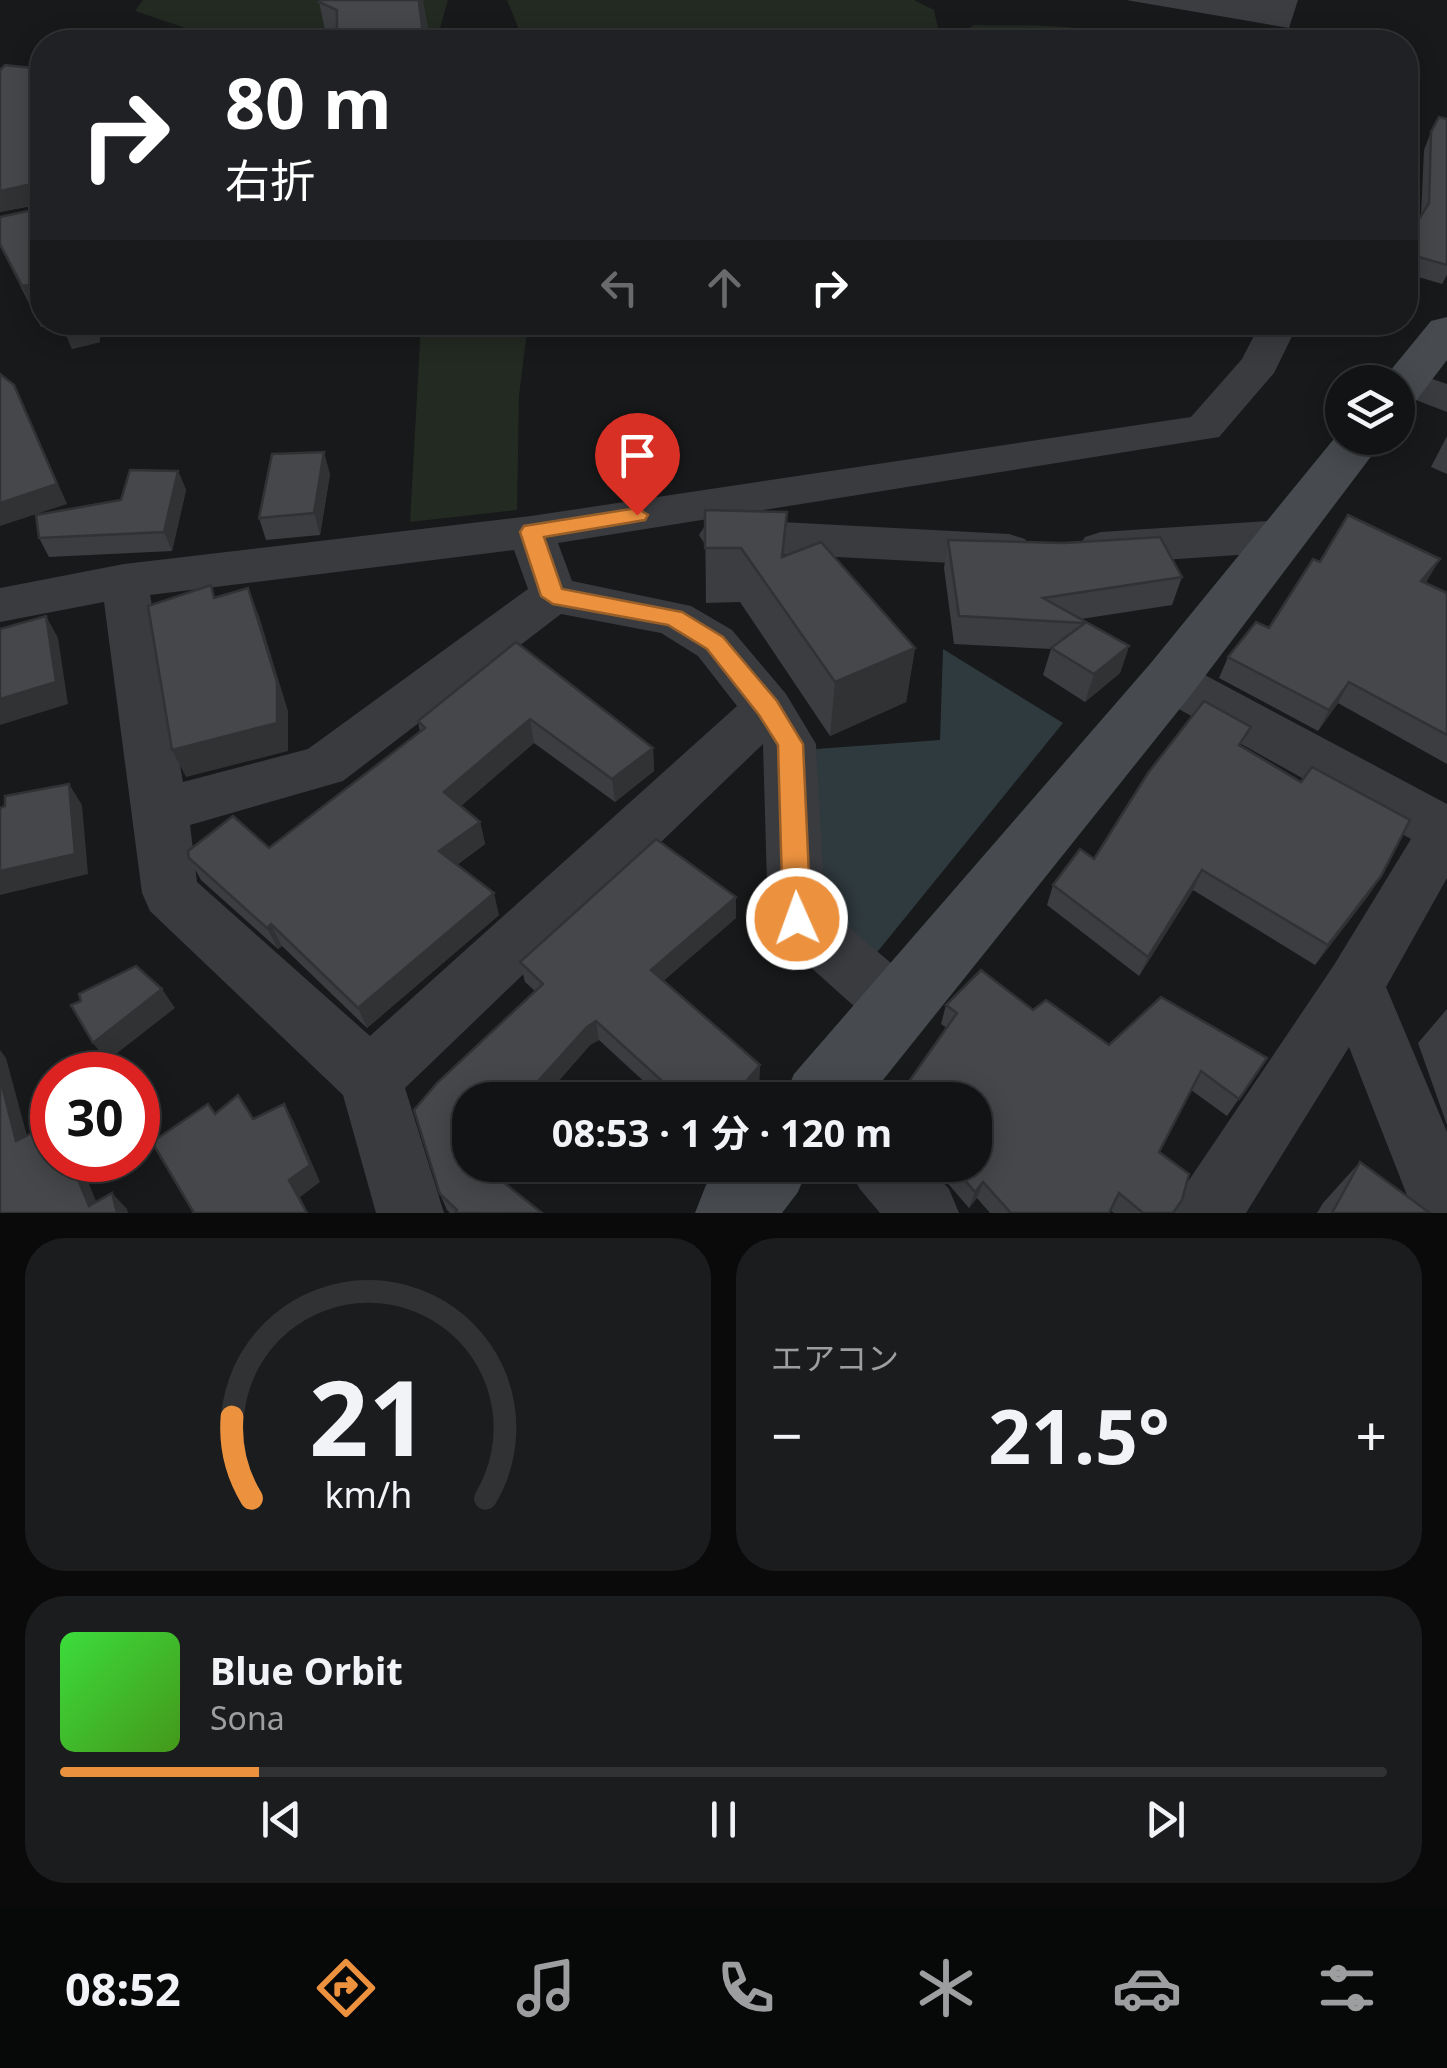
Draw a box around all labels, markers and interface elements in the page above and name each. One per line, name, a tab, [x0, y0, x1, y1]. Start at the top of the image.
text: 80 m	[225, 54, 392, 150]
icon: right	[60, 70, 190, 200]
text: 右折	[225, 149, 315, 210]
icon: left	[592, 260, 647, 315]
icon: ahead	[697, 260, 752, 315]
icon: right	[802, 260, 857, 315]
map controls	[1325, 365, 1415, 455]
button: layers	[1325, 365, 1415, 455]
pin	[595, 413, 680, 516]
icon: arrive	[610, 428, 665, 483]
position arrow	[745, 867, 849, 971]
speed limit sign: 30	[30, 1052, 160, 1182]
text: 08:53 · 1 分 · 120 m	[552, 1106, 892, 1158]
text: エアコン	[771, 1336, 899, 1379]
text: 21	[309, 1345, 427, 1486]
text: 21.5°	[988, 1384, 1170, 1486]
text: −	[771, 1397, 802, 1472]
text: +	[1356, 1397, 1387, 1472]
text: km/h	[324, 1470, 412, 1518]
text: Blue Orbit	[210, 1644, 403, 1696]
text: Sona	[210, 1696, 285, 1739]
icon: previous	[254, 1792, 309, 1847]
icon: pause	[696, 1792, 751, 1847]
icon: next	[1138, 1792, 1193, 1847]
icon: directions	[311, 1953, 381, 2023]
icon: music	[511, 1953, 581, 2023]
icon: phone	[711, 1953, 781, 2023]
icon: climate	[911, 1953, 981, 2023]
icon: car	[1112, 1953, 1182, 2023]
icon: filters	[1312, 1953, 1382, 2023]
text: 08:52	[65, 1958, 181, 2019]

